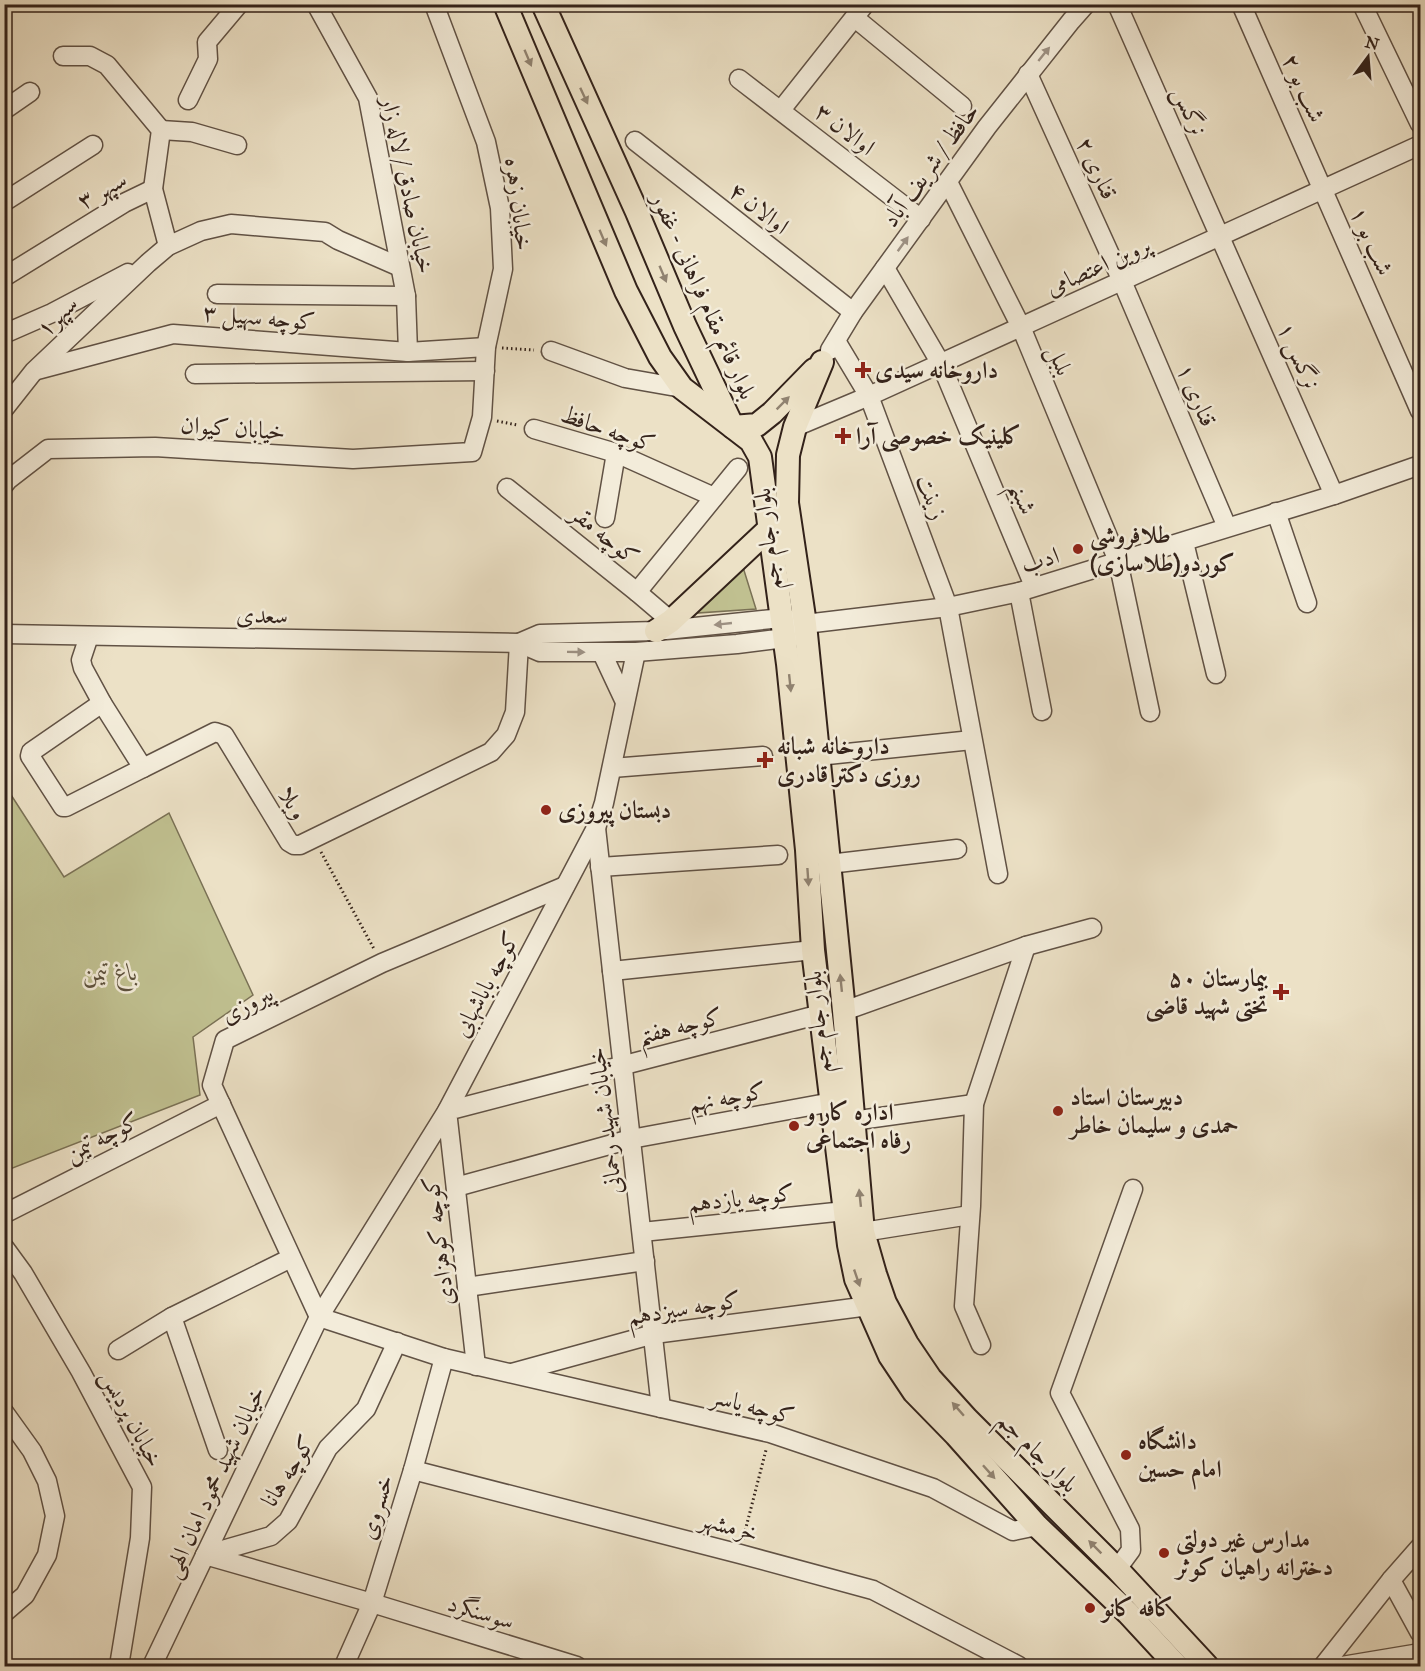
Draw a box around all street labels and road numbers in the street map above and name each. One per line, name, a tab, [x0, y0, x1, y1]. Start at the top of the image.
street label: شب بو ۲	[1275, 49, 1332, 127]
street label: نرگس	[1165, 81, 1214, 141]
street label: خیابان صادق / لاله زار	[374, 92, 441, 276]
street label: اوالان ۳	[809, 96, 881, 162]
street label: حافظ / شریف آباد	[875, 97, 986, 234]
street label: قناری ۲	[1070, 132, 1124, 204]
street label: خیابان زهره	[498, 156, 540, 252]
street label: سپهر ۳	[72, 164, 133, 217]
street label: اوالان ۴	[723, 175, 795, 241]
street label: بلوار قائم مقام فراهانی - غفور	[639, 186, 763, 407]
street label: شب بو ۱	[1343, 202, 1400, 280]
street label: پروین اعتصامی	[1041, 229, 1158, 303]
street label: سپهر۱	[30, 289, 85, 344]
street label: کوچه سهیل ۳	[201, 297, 316, 339]
street label: نرگس ۱	[1270, 318, 1327, 395]
street label: بلبل	[1038, 340, 1080, 381]
street label: قناری ۱	[1170, 359, 1224, 431]
street label: کوچه حافظ	[556, 399, 659, 461]
street label: خیابان کیوان	[180, 409, 286, 447]
street label: زینت	[910, 470, 954, 524]
street label: شبنم	[994, 477, 1043, 523]
street label: بلوار جام جم	[747, 486, 794, 592]
street label: کوچه مقر	[561, 496, 645, 573]
street label: ادب	[1017, 540, 1063, 580]
street label: سعدی	[236, 600, 288, 630]
street label: ویلا	[271, 781, 315, 825]
street label: کوچه باباشهابی	[446, 926, 528, 1043]
street label: بلوار جام جم	[798, 969, 843, 1074]
street label: پیروزی	[216, 977, 281, 1032]
street label: کوچه هفتم	[635, 1001, 728, 1060]
street label: خیابان شهید رحمانی	[581, 1046, 629, 1196]
street label: کوچه نهم	[686, 1075, 769, 1125]
street label: کوچه تیمن	[60, 1105, 145, 1170]
street label: کوچه کوهزادی	[415, 1174, 463, 1308]
street label: کوچه یازدهم	[686, 1178, 796, 1225]
street label: کوچه سیزدهم	[625, 1284, 744, 1339]
street label: خیابان پردیس	[93, 1364, 170, 1473]
street label: کوچه یاسر	[705, 1380, 798, 1433]
street label: خیابان شهید محمود امان الهی	[156, 1381, 274, 1584]
street label: بلوار جام جم	[986, 1405, 1085, 1504]
street label: کوچه هانا	[254, 1429, 323, 1514]
street label: خسروی	[352, 1471, 401, 1543]
street label: خرمشهر	[694, 1503, 761, 1548]
street label: سوسنگرد	[444, 1588, 518, 1636]

